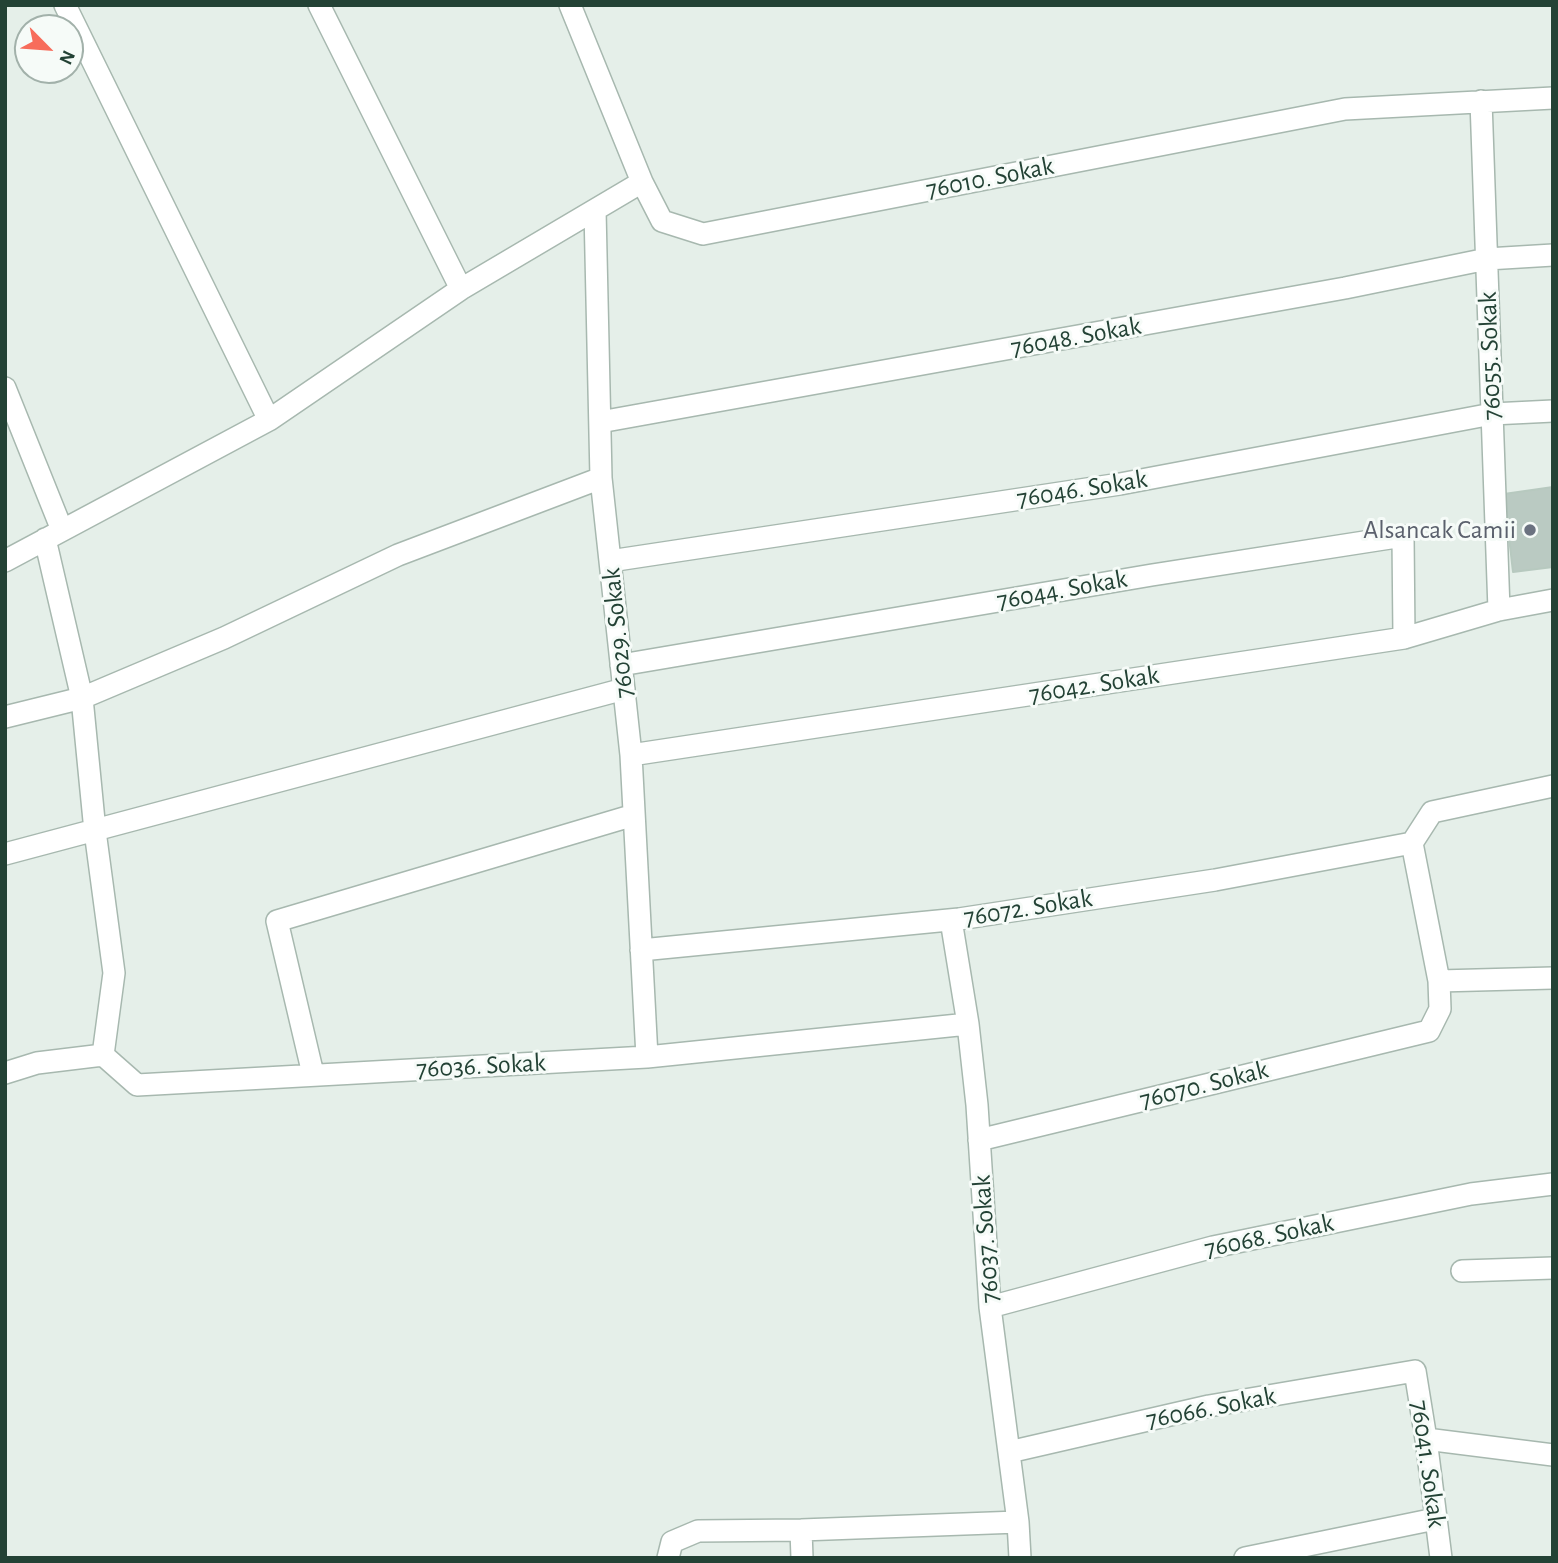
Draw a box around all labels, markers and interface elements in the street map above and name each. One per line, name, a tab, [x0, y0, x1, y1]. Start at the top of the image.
north arrow	[14, 14, 84, 84]
text: N	[55, 47, 78, 67]
street label: 76010. Sokak	[923, 150, 1057, 206]
street label: 76055. Sokak	[1472, 291, 1508, 421]
street label: 76048. Sokak	[1008, 310, 1144, 364]
street label: 76046. Sokak	[1015, 463, 1149, 515]
place label: Alsancak Camii	[1363, 514, 1516, 546]
marker: Alsancak Camii	[1522, 522, 1538, 538]
street label: 76044. Sokak	[994, 563, 1130, 617]
street label: 76029. Sokak	[596, 566, 640, 700]
street label: 76042. Sokak	[1027, 659, 1161, 711]
street label: 76072. Sokak	[962, 882, 1094, 934]
street label: 76036. Sokak	[415, 1047, 547, 1085]
street label: 76070. Sokak	[1137, 1054, 1271, 1116]
street label: 76037. Sokak	[966, 1174, 1006, 1304]
street label: 76068. Sokak	[1202, 1207, 1336, 1265]
street label: 76066. Sokak	[1144, 1380, 1278, 1436]
street label: 76041. Sokak	[1404, 1398, 1452, 1530]

